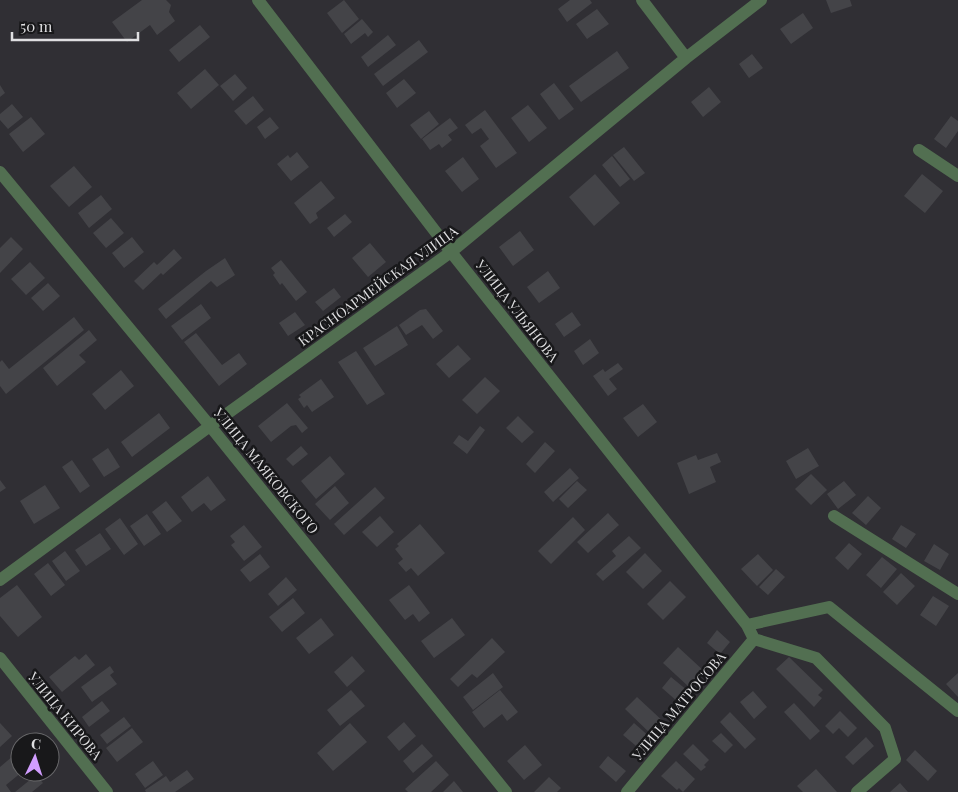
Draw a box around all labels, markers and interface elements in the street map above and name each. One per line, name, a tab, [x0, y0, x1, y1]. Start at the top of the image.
scale bar	[12, 10, 139, 42]
text: 50 m	[20, 16, 53, 36]
street label: КРАСНОАРМЕЙСКАЯ УЛИЦА	[294, 221, 462, 350]
street label: УЛИЦА УЛЬЯНОВА	[471, 255, 563, 366]
street label: УЛИЦА МАЯКОВСКОГО	[209, 403, 323, 538]
street label: УЛИЦА МАТРОСОВА	[627, 647, 730, 765]
street label: УЛИЦА КИРОВА	[23, 667, 107, 764]
north arrow	[10, 732, 60, 782]
text: С	[30, 734, 42, 753]

